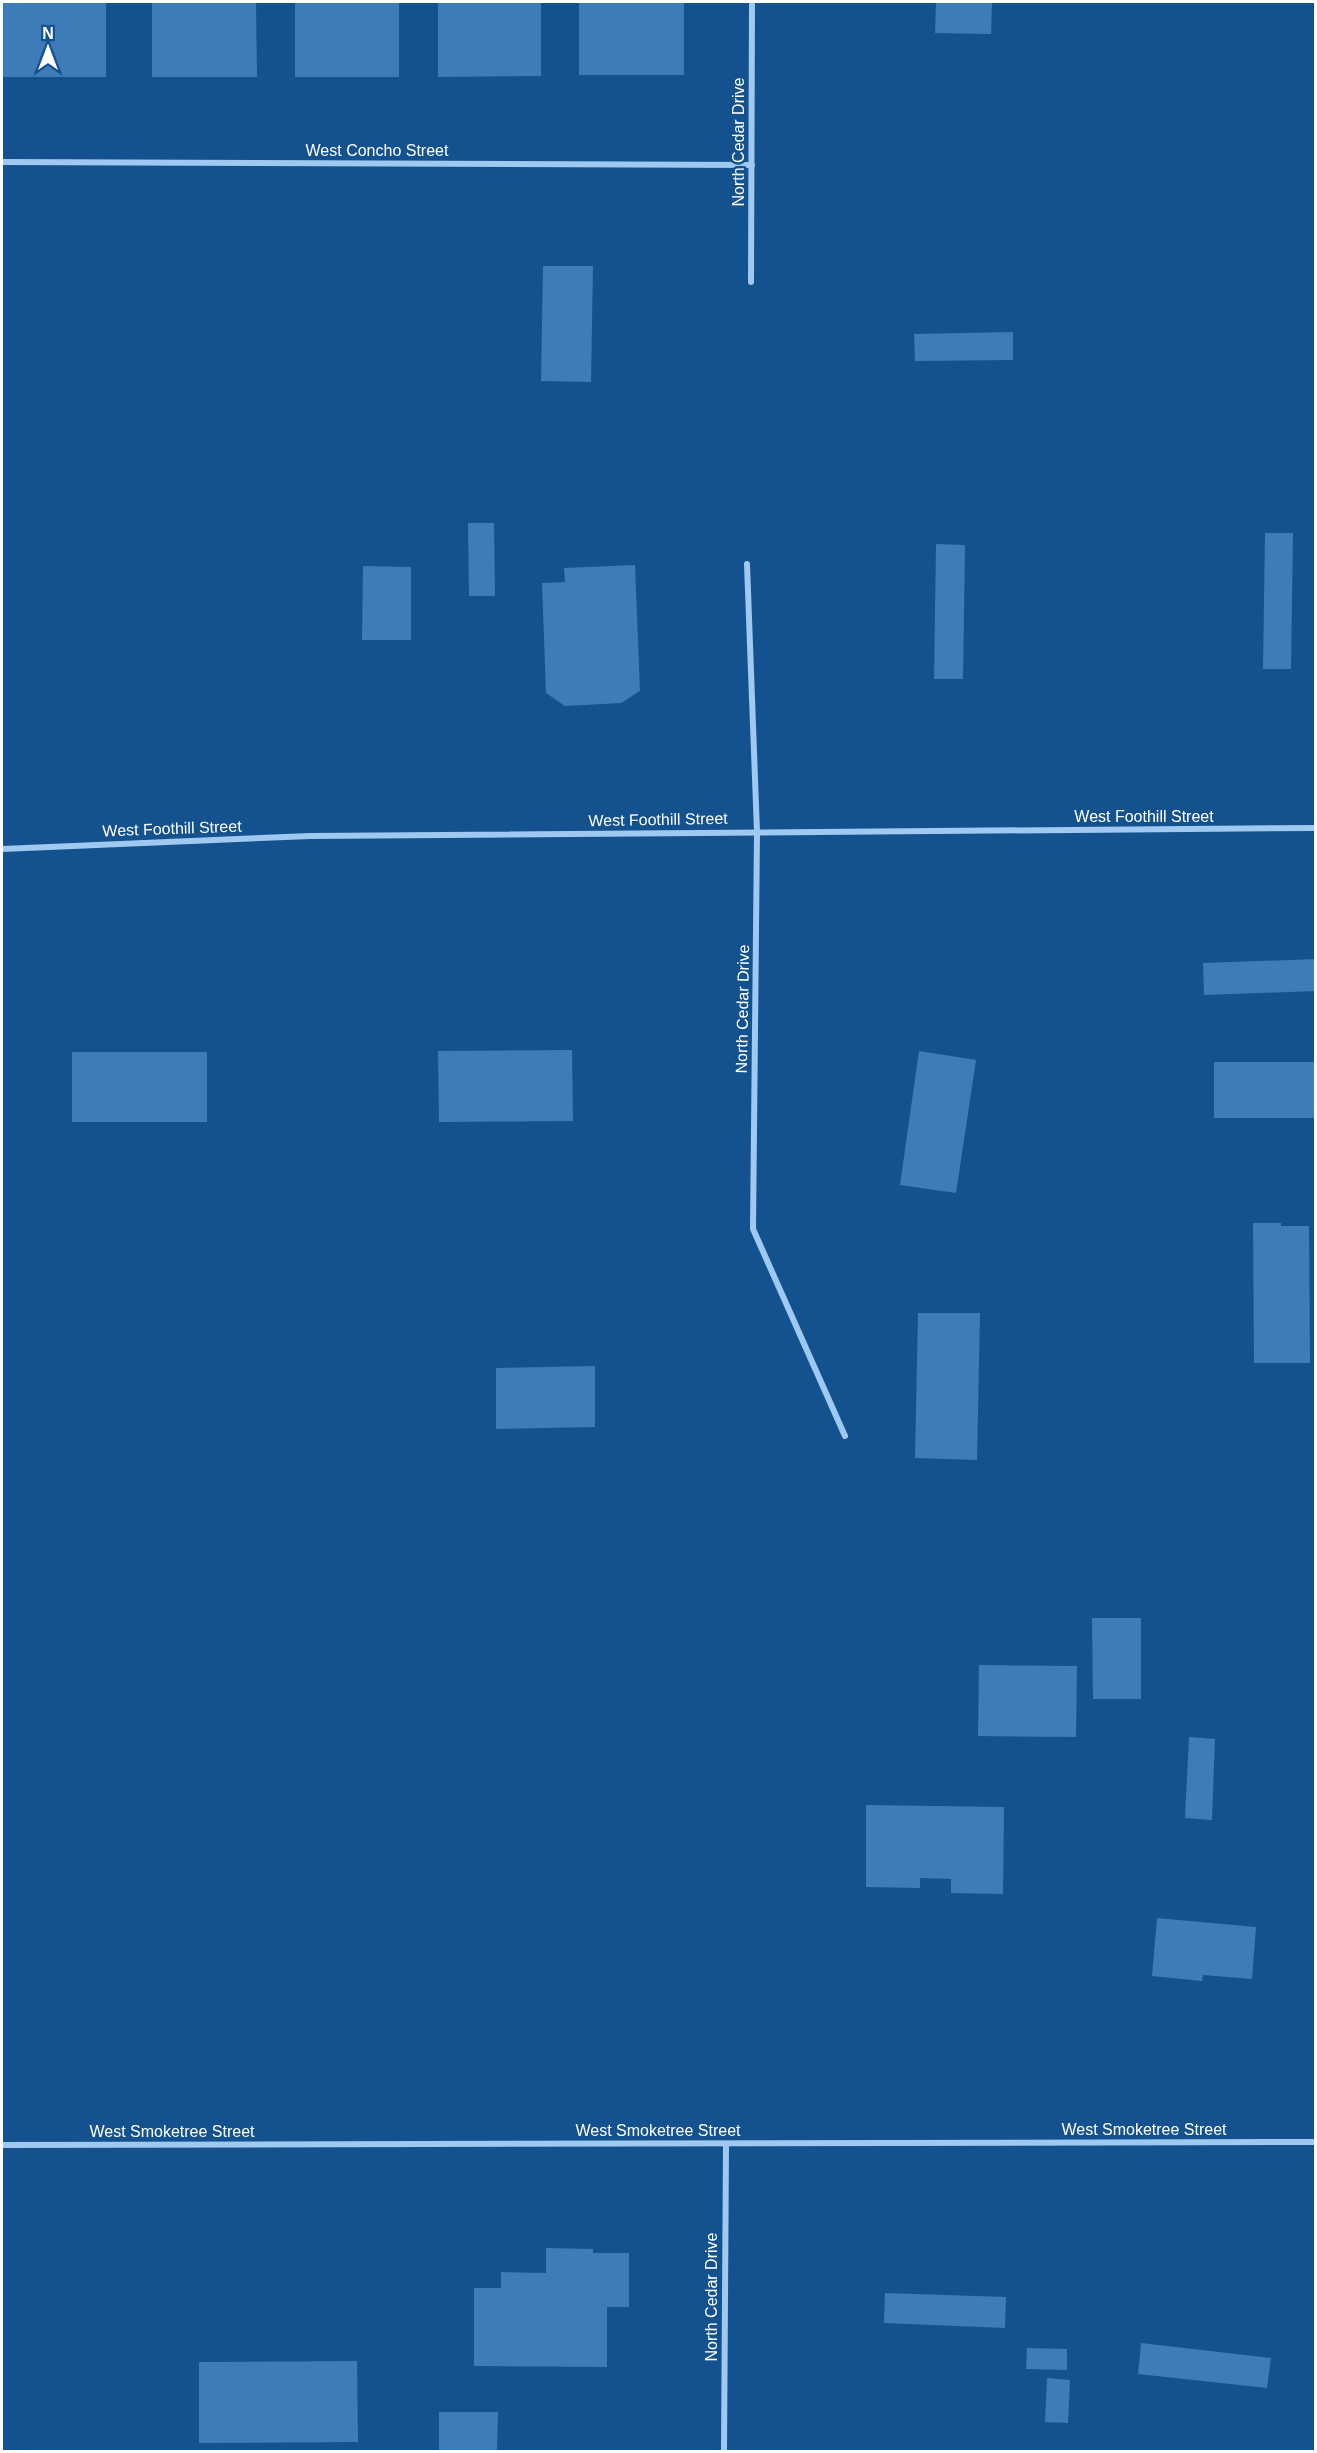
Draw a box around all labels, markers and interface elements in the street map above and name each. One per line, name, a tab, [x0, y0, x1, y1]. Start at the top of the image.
north arrow	[18, 18, 78, 78]
text: N	[42, 25, 54, 42]
street label: North Cedar Drive	[730, 77, 747, 206]
street label: West Concho Street	[306, 142, 449, 159]
street label: West Foothill Street	[1074, 808, 1214, 825]
street label: West Foothill Street	[588, 810, 728, 829]
street label: West Foothill Street	[102, 818, 242, 839]
street label: North Cedar Drive	[733, 944, 752, 1074]
street label: West Smoketree Street	[1061, 2121, 1227, 2138]
street label: West Smoketree Street	[575, 2122, 741, 2139]
street label: West Smoketree Street	[89, 2123, 255, 2140]
street label: North Cedar Drive	[703, 2232, 720, 2361]

